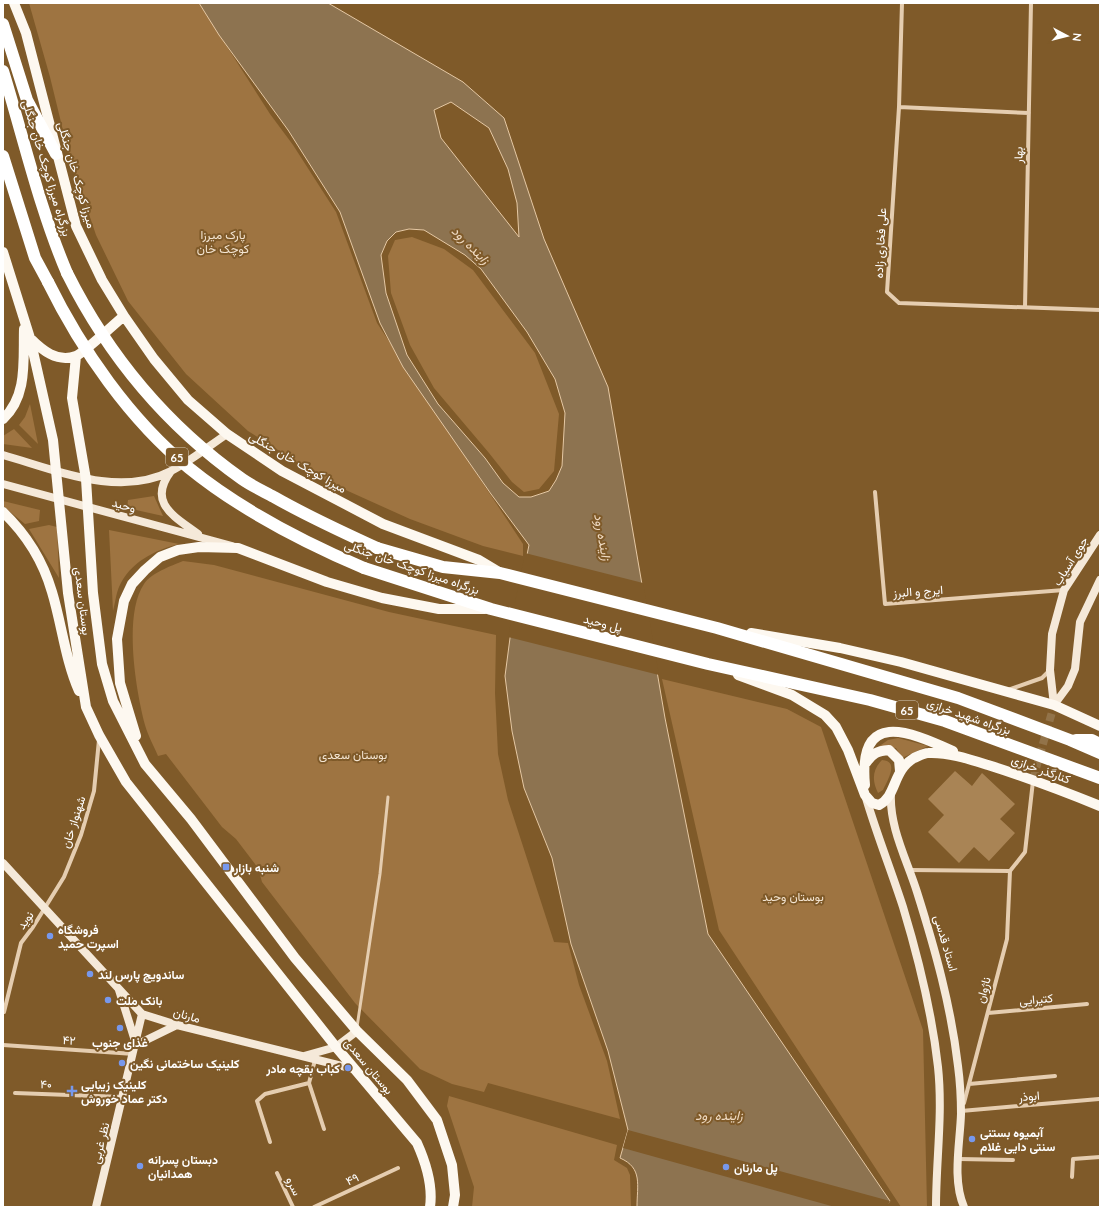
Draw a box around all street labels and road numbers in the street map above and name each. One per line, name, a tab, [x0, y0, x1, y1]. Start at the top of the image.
street label: بزرگراه میرزا کوچک خان جنگلی	[19, 98, 75, 238]
street label: میرزا کوچک خان جنگلی	[55, 120, 99, 230]
street label: بهار	[1010, 146, 1027, 165]
street label: علی فخاری زاده	[871, 207, 890, 279]
street label: میرزا کوچک خان جنگلی	[246, 428, 349, 497]
road number: 65	[166, 448, 188, 466]
street label: وحید	[110, 494, 138, 516]
street label: جوی آسیاب	[1049, 534, 1092, 589]
street label: بزرگراه میرزا کوچک خان جنگلی	[342, 537, 481, 598]
street label: بوستان سعدی	[70, 566, 95, 636]
street label: ایرج و البرز	[892, 582, 944, 602]
street label: پل وحید	[582, 611, 624, 636]
street label: بزرگراه شهید خرازی	[925, 695, 1013, 738]
road number: 65	[896, 701, 918, 719]
street label: کنارگذر خرازی	[1009, 751, 1073, 788]
street label: شهنواز خان	[58, 794, 89, 850]
street label: نوید	[13, 908, 37, 933]
street label: استاد قدسی	[930, 913, 961, 973]
street label: ناژوان	[972, 975, 995, 1005]
street label: کتیرایی	[1018, 990, 1054, 1009]
street label: مارنان	[171, 1004, 202, 1027]
street label: ۴۲	[62, 1032, 76, 1048]
street label: بوستان سعدی	[340, 1035, 397, 1098]
street label: ۴۰	[40, 1076, 52, 1092]
street label: ابوذر	[1017, 1088, 1040, 1105]
street label: نظر غربی	[88, 1121, 113, 1166]
street label: ۴۹	[343, 1170, 361, 1188]
street label: سرو	[282, 1174, 305, 1198]

